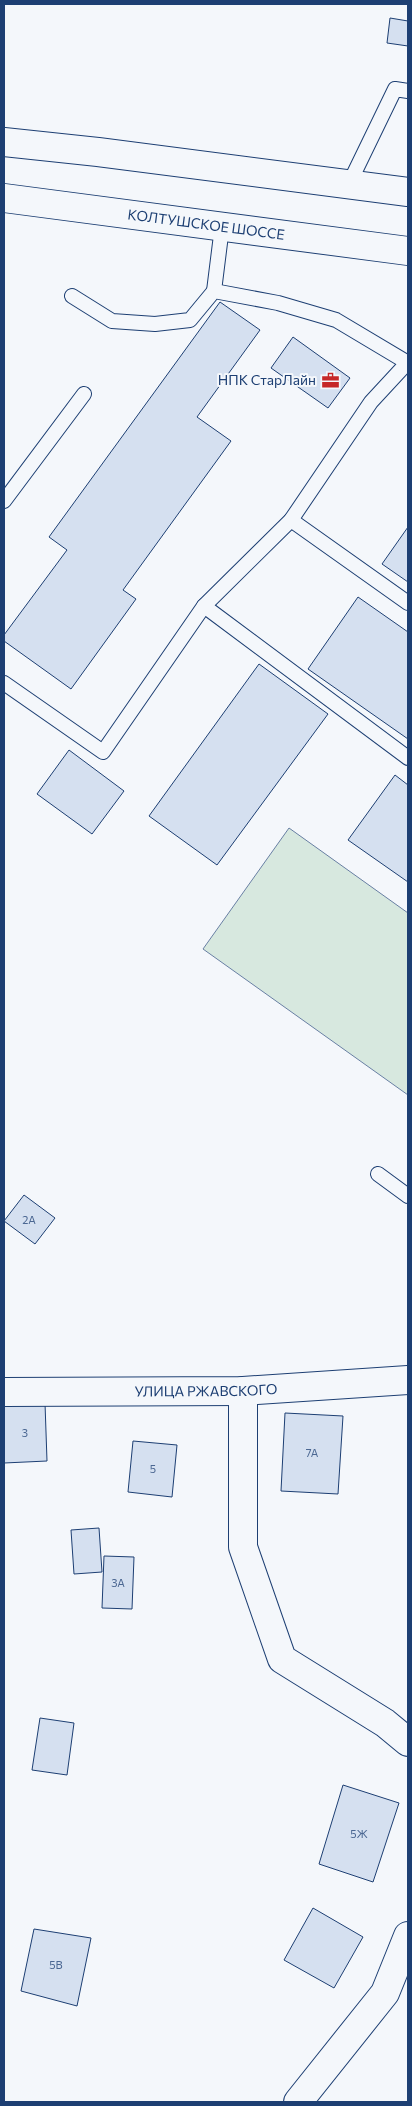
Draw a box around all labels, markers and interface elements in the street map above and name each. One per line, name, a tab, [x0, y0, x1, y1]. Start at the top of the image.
street label: КОЛТУШСКОЕ ШОССЕ	[127, 205, 286, 243]
office icon: НПК СтарЛайн	[320, 370, 340, 390]
place label: НПК СтарЛайн	[218, 371, 316, 388]
house number: 2А	[22, 1213, 36, 1226]
street label: УЛИЦА РЖАВСКОГО	[135, 1380, 278, 1399]
house number: 3	[22, 1426, 28, 1439]
house number: 7А	[306, 1446, 319, 1459]
house number: 5	[150, 1462, 156, 1475]
house number: 3А	[111, 1576, 125, 1589]
house number: 5Ж	[350, 1827, 368, 1840]
house number: 5В	[49, 1958, 63, 1971]

